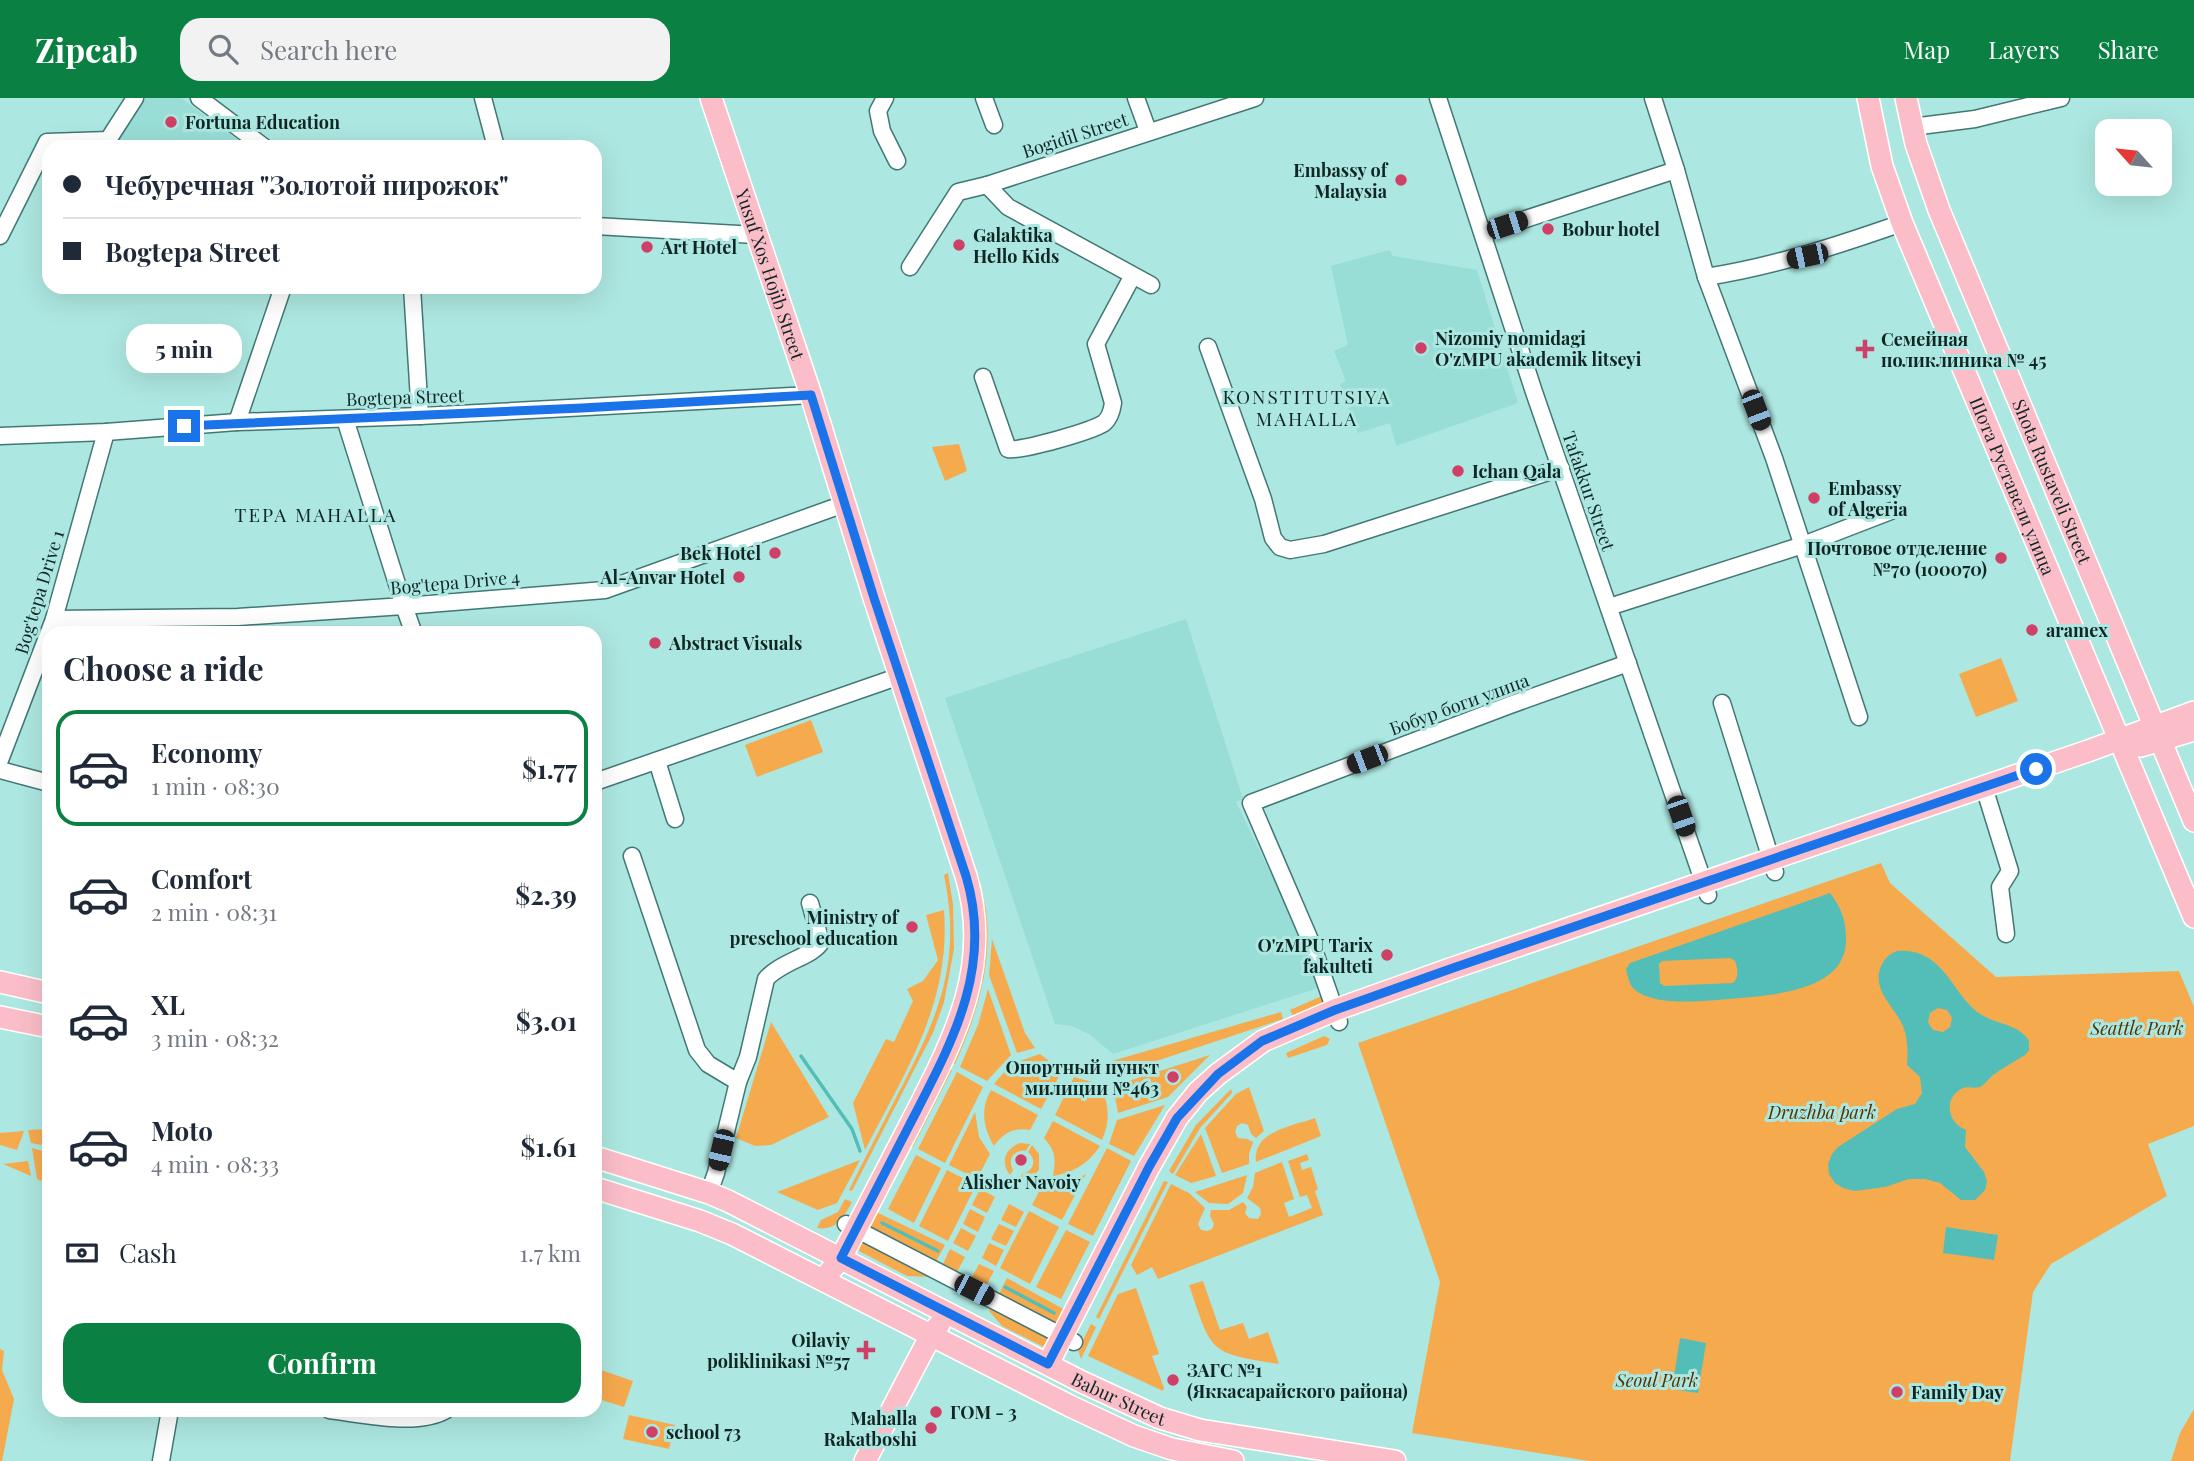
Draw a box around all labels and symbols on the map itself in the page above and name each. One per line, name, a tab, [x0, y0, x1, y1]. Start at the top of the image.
street label: Bogidil Street	[1019, 106, 1131, 163]
place label: Fortuna Education	[185, 110, 340, 134]
marker: Fortuna Education	[163, 114, 179, 130]
north arrow	[2095, 119, 2172, 196]
place label: Embassy of Malaysia	[1293, 158, 1389, 203]
marker: Embassy of Malaysia	[1393, 172, 1409, 188]
street label: Yusuf Xos Hojib Street	[730, 185, 810, 363]
car	[1484, 209, 1531, 241]
place label: Bobur hotel	[1562, 217, 1660, 241]
marker: Bobur hotel	[1540, 221, 1556, 237]
place label: Galaktika Hello Kids	[973, 223, 1059, 268]
place label: Art Hotel	[660, 235, 737, 259]
marker: Galaktika Hello Kids	[951, 237, 967, 253]
marker: Art Hotel	[639, 239, 655, 255]
car	[1785, 241, 1830, 271]
callout: 5 min	[126, 324, 242, 374]
place label: Nizomiy nomidagi O'zMPU akademik litseyi	[1435, 326, 1642, 371]
place label: Семейная поликлиника № 45	[1881, 327, 2046, 372]
marker: Семейная поликлиника № 45	[1855, 339, 1875, 359]
marker: Nizomiy nomidagi O'zMPU akademik litseyi	[1413, 340, 1429, 356]
street label: Bogtepa Street	[346, 383, 465, 411]
district label: KONSTITUTSIYA MAHALLA	[1223, 383, 1391, 431]
car	[1739, 387, 1774, 433]
street label: Шота Руставели улица	[1964, 393, 2061, 579]
street label: Shota Rustaveli Street	[2007, 395, 2098, 568]
route end	[168, 410, 200, 442]
street label: Tafakkur Street	[1557, 428, 1621, 555]
place label: Ichan Qala	[1472, 459, 1562, 483]
marker: Ichan Qala	[1450, 463, 1466, 479]
place label: Embassy of Algeria	[1828, 476, 1908, 521]
marker: Embassy of Algeria	[1806, 490, 1822, 506]
district label: TEPA MAHALLA	[235, 501, 397, 527]
street label: Bog'tepa Drive 1	[9, 527, 69, 657]
place label: Почтовое отделение №70 (100070)	[1807, 536, 1987, 581]
place label: Bek Hotel	[680, 541, 761, 565]
marker: Bek Hotel	[767, 545, 783, 561]
marker: Почтовое отделение №70 (100070)	[1993, 550, 2009, 566]
street label: Bog'tepa Drive 4	[389, 564, 521, 600]
place label: Al-Anvar Hotel	[600, 565, 725, 589]
marker: Al-Anvar Hotel	[731, 569, 747, 585]
place label: aramex	[2046, 618, 2108, 642]
marker: aramex	[2024, 622, 2040, 638]
place label: Abstract Visuals	[668, 631, 802, 655]
marker: Abstract Visuals	[647, 635, 663, 651]
street label: Бобур боги улица	[1386, 668, 1532, 740]
car	[1344, 742, 1391, 776]
route start	[2020, 753, 2052, 785]
car	[1665, 793, 1698, 839]
place label: Ministry of preschool education	[730, 905, 900, 950]
marker: Ministry of preschool education	[904, 919, 920, 935]
place label: O'zMPU Tarix fakulteti	[1257, 933, 1373, 978]
marker: O'zMPU Tarix fakulteti	[1379, 947, 1395, 963]
park label: Seattle Park	[2089, 1016, 2184, 1040]
place label: Опортный пункт милиции №463	[1006, 1055, 1159, 1100]
marker: Опортный пункт милиции №463	[1165, 1069, 1181, 1085]
park label: Druzhba park	[1767, 1100, 1876, 1124]
car	[707, 1127, 736, 1173]
marker: Alisher Navoiy	[1013, 1152, 1029, 1168]
place label: Alisher Navoiy	[960, 1170, 1081, 1194]
car	[951, 1271, 998, 1309]
place label: Oilaviy poliklinikasi №57	[707, 1328, 851, 1373]
marker: Oilaviy poliklinikasi №57	[856, 1340, 876, 1360]
place label: ЗАГС №1 (Яккасарайского района)	[1187, 1358, 1408, 1403]
street label: Babur Street	[1067, 1367, 1169, 1431]
park label: Seoul Park	[1615, 1368, 1698, 1392]
marker: ЗАГС №1 (Яккасарайского района)	[1165, 1372, 1181, 1388]
place label: Family Day	[1911, 1380, 2004, 1404]
marker: Family Day	[1889, 1384, 1905, 1400]
place label: ГОМ - 3	[950, 1400, 1017, 1424]
marker: ГОМ - 3	[928, 1404, 944, 1420]
place label: Mahalla Rakatboshi	[823, 1406, 918, 1451]
place label: school 73	[666, 1420, 741, 1444]
marker: Mahalla Rakatboshi	[923, 1420, 939, 1436]
marker: school 73	[644, 1424, 660, 1440]

